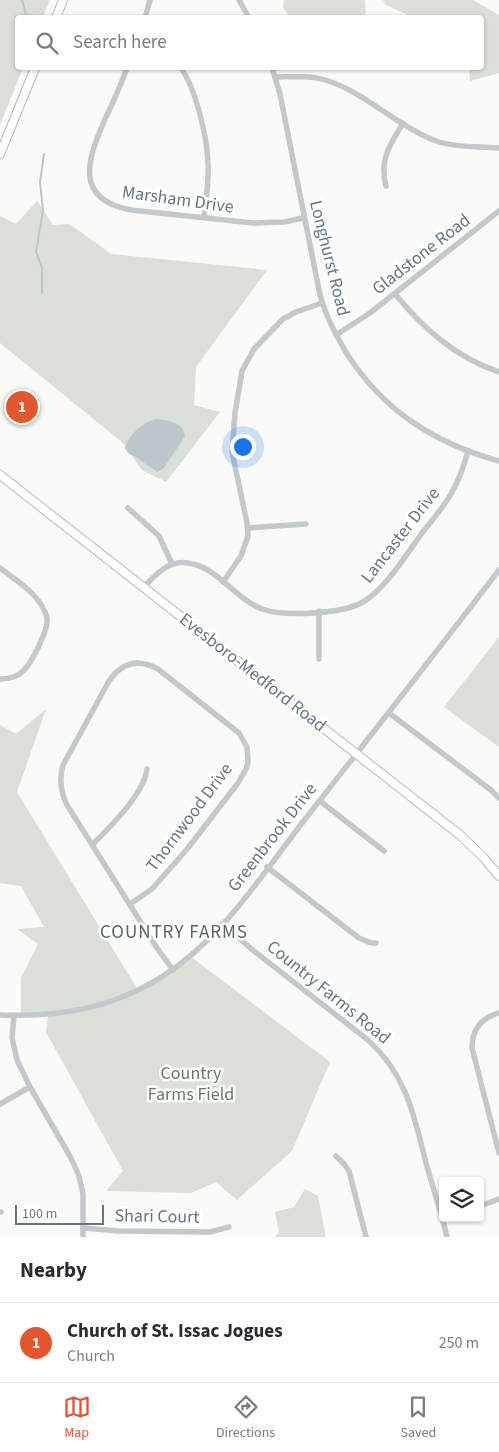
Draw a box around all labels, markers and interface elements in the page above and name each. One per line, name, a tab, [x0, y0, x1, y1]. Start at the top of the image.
search box	[15, 15, 484, 70]
icon: search	[33, 29, 61, 57]
text: Search here	[73, 29, 167, 56]
street label: Marsham Drive	[121, 179, 235, 220]
street label: Longhurst Road	[303, 198, 356, 319]
street label: Gladstone Road	[367, 208, 476, 301]
pin: 1	[6, 388, 38, 426]
your location	[230, 434, 256, 460]
street label: Lancaster Drive	[355, 482, 446, 589]
street label: Evesboro-Medford Road	[174, 607, 331, 738]
street label: Thornwood Drive	[140, 758, 239, 877]
street label: Greenbrook Drive	[222, 778, 323, 897]
district label: COUNTRY FARMS	[100, 919, 248, 946]
street label: Country Farms Road	[261, 935, 396, 1050]
park label: Country Farms Field	[148, 1061, 234, 1107]
map controls	[439, 1177, 484, 1222]
button: layers	[439, 1177, 484, 1222]
scale bar	[15, 1202, 104, 1225]
street label: Shari Court	[114, 1203, 200, 1230]
text: 100 m	[22, 1204, 57, 1224]
text: Nearby	[20, 1255, 87, 1285]
text: Church of St. Issac Jogues	[67, 1318, 283, 1345]
text: 1	[32, 1332, 40, 1354]
text: 250 m	[439, 1332, 479, 1354]
text: Church	[67, 1345, 115, 1367]
tab: Map	[63, 1393, 91, 1443]
tab: Directions	[216, 1393, 275, 1443]
tab: Saved	[401, 1393, 436, 1443]

